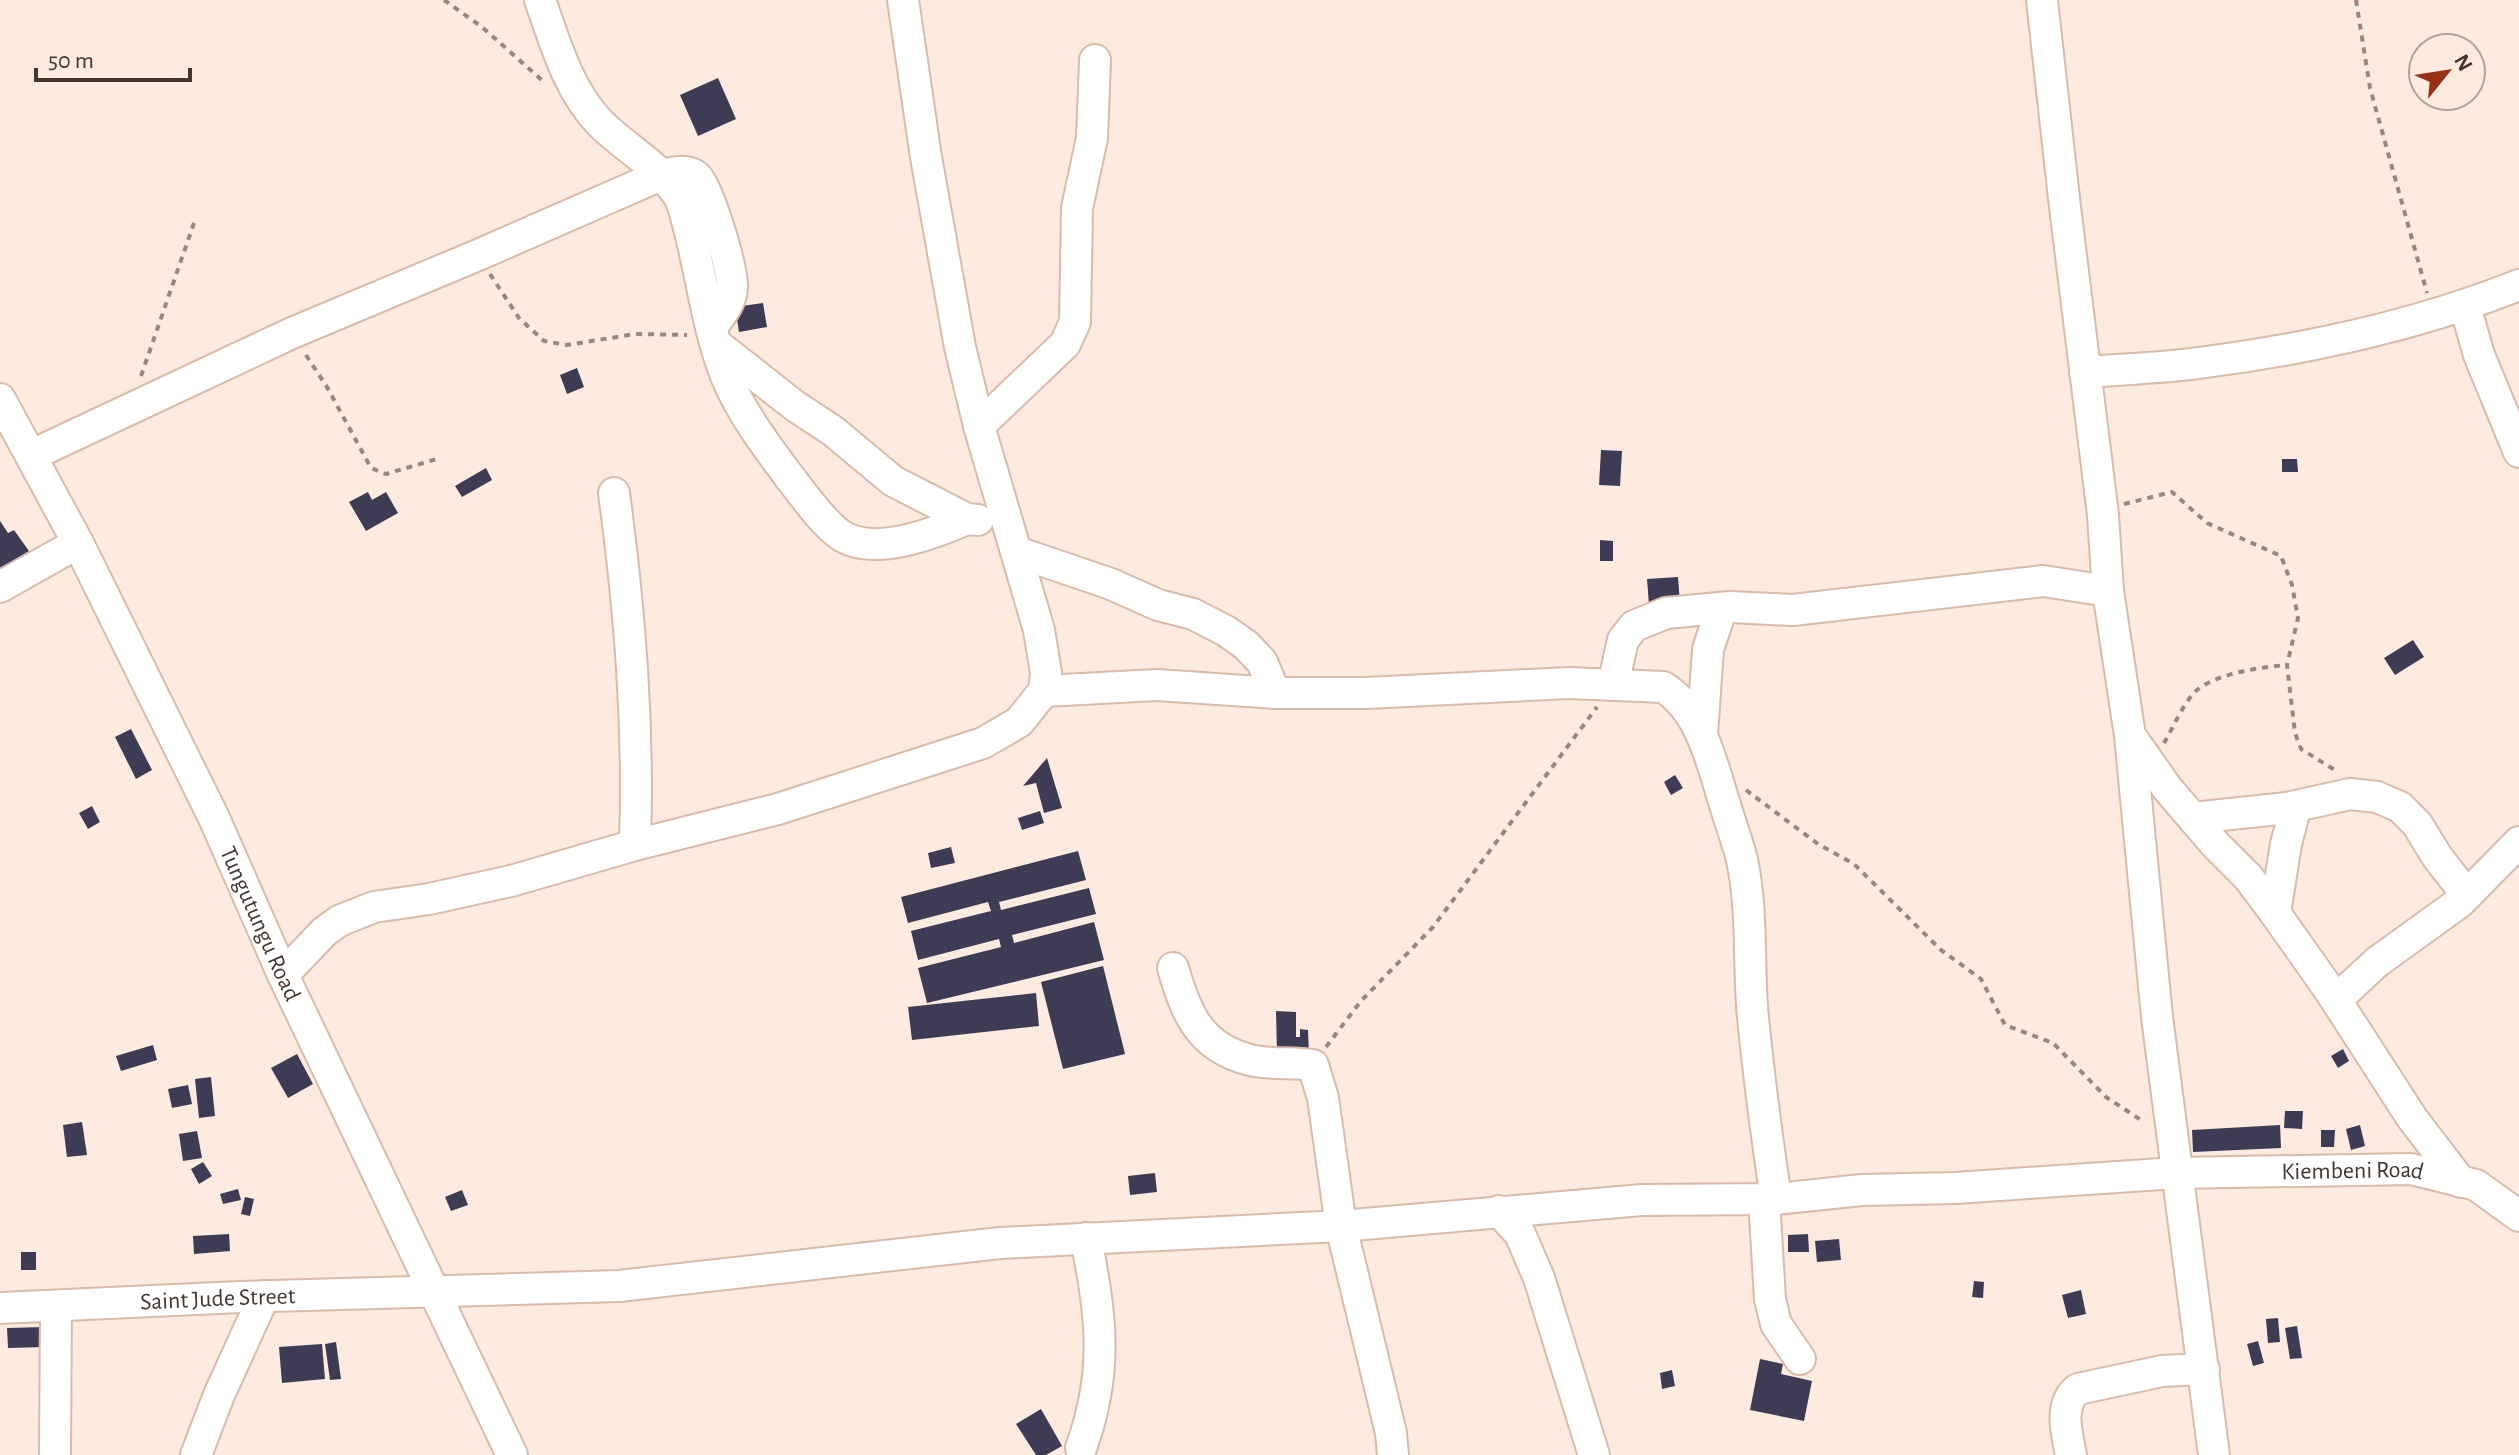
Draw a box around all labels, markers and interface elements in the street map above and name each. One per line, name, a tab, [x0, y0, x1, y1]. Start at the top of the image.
scale bar	[36, 32, 190, 82]
north arrow	[2407, 32, 2487, 112]
text: 50 m	[48, 49, 94, 73]
text: N	[2450, 50, 2477, 75]
street label: Tungutungu Road	[215, 843, 305, 1005]
street label: Kiembeni Road	[2281, 1158, 2426, 1185]
street label: Saint Jude Street	[140, 1284, 296, 1315]

